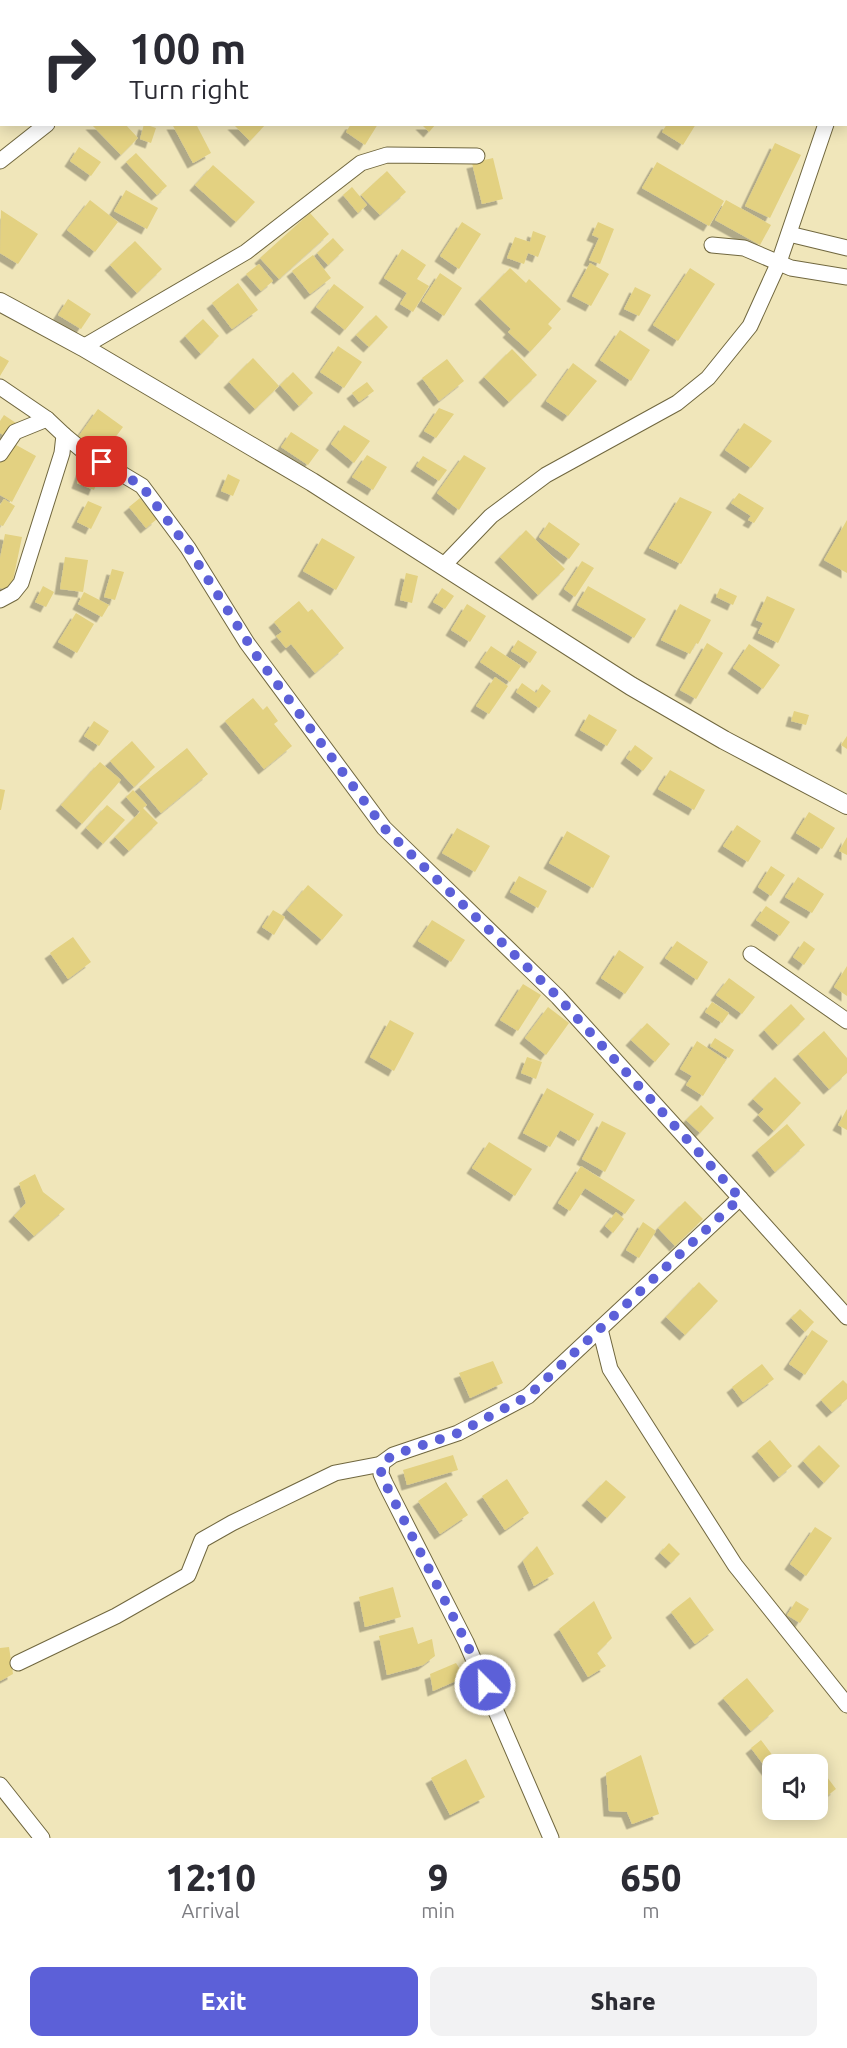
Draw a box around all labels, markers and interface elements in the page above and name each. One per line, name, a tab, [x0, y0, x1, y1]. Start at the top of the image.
icon: right	[30, 24, 108, 102]
text: 100 m	[129, 25, 246, 72]
text: Turn right	[129, 74, 249, 104]
pin	[76, 436, 127, 487]
icon: arrive	[85, 445, 118, 478]
position arrow	[453, 1653, 517, 1717]
map controls	[762, 1754, 828, 1820]
button: sound	[762, 1754, 828, 1820]
text: 12:10	[166, 1857, 256, 1898]
text: 9	[428, 1857, 448, 1898]
text: 650	[620, 1857, 681, 1898]
text: Arrival	[182, 1899, 240, 1922]
text: min	[421, 1899, 455, 1922]
text: m	[642, 1899, 660, 1922]
button: Exit	[30, 1967, 418, 2036]
button: Share	[430, 1967, 817, 2036]

